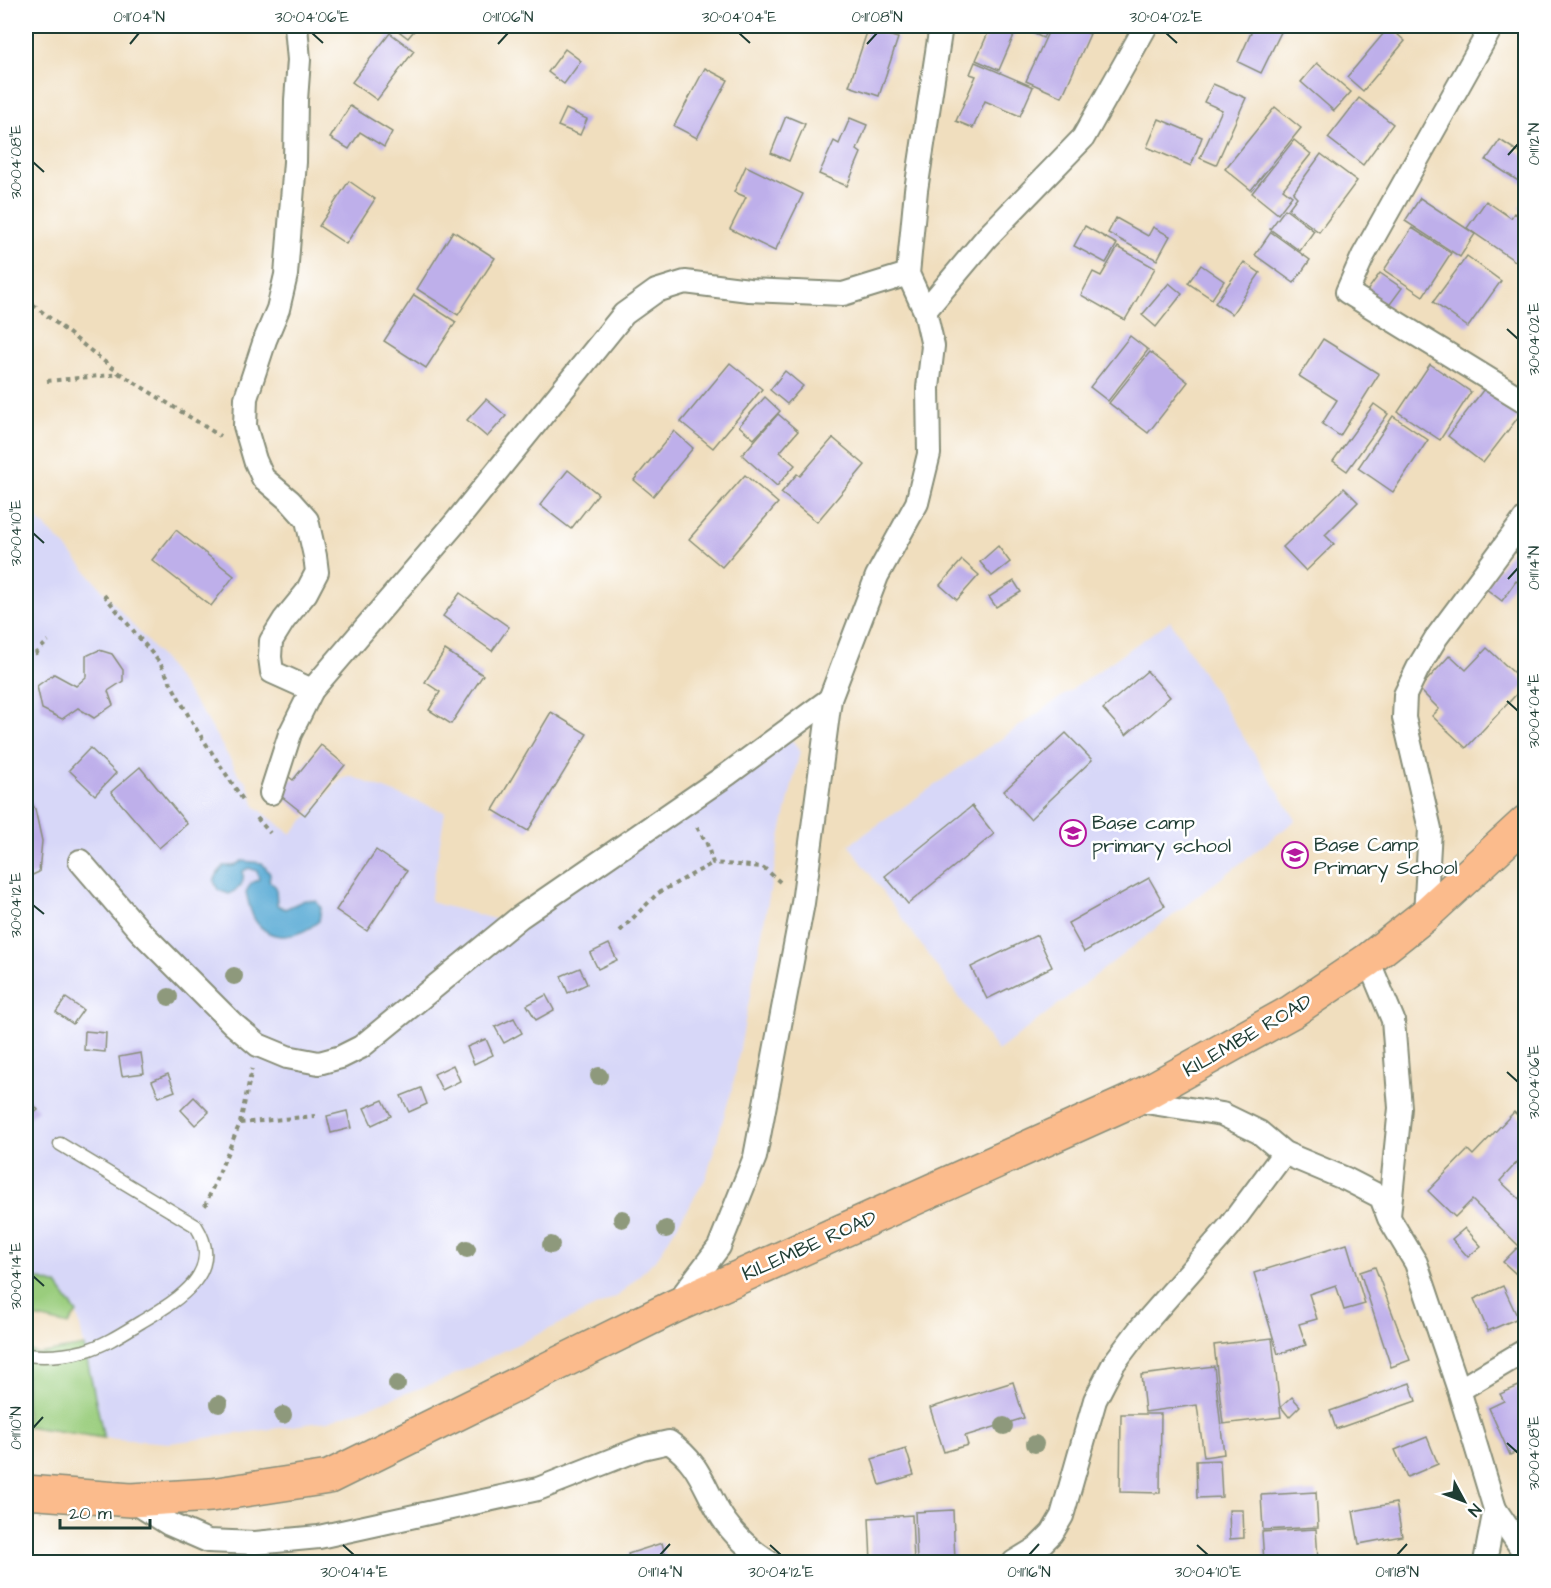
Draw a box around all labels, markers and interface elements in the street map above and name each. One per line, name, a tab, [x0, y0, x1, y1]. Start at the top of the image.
text: 0°11'04"N	[113, 7, 165, 28]
text: 30°04'06"E	[275, 7, 349, 28]
text: 0°11'06"N	[483, 7, 533, 28]
text: 30°04'04"E	[702, 7, 776, 28]
text: 0°11'08"N	[851, 7, 903, 28]
text: 30°04'02"E	[1130, 7, 1203, 28]
text: 0°11'12"N	[1524, 123, 1545, 165]
text: 30°04'08"E	[6, 125, 27, 199]
text: 30°04'02"E	[1524, 302, 1545, 375]
text: 30°04'10"E	[6, 500, 27, 566]
text: 0°11'14"N	[1524, 546, 1545, 590]
text: 30°04'04"E	[1524, 674, 1545, 748]
place label: Base camp primary school	[1092, 809, 1231, 861]
school or university icon: Base camp primary school	[1058, 818, 1088, 848]
place label: Base Camp Primary School	[1314, 831, 1458, 883]
school or university icon: Base Camp Primary School	[1280, 840, 1310, 870]
text: 30°04'12"E	[6, 872, 27, 938]
street label: KILEMBE ROAD	[1178, 988, 1317, 1084]
text: 30°04'06"E	[1524, 1045, 1545, 1119]
street label: KILEMBE ROAD	[738, 1204, 881, 1288]
text: 30°04'14"E	[6, 1242, 27, 1310]
text: 0°11'10"N	[6, 1406, 27, 1450]
text: 30°04'08"E	[1524, 1416, 1545, 1490]
north arrow	[1434, 1471, 1494, 1531]
scale bar	[60, 1492, 150, 1530]
text: N	[1463, 1499, 1486, 1521]
text: 20 m	[69, 1501, 112, 1526]
text: 30°04'14"E	[320, 1562, 388, 1583]
text: 0°11'14"N	[638, 1562, 682, 1583]
text: 30°04'12"E	[748, 1562, 814, 1583]
text: 0°11'16"N	[1007, 1562, 1051, 1583]
text: 30°04'10"E	[1175, 1562, 1241, 1583]
text: 0°11'18"N	[1375, 1562, 1419, 1583]

